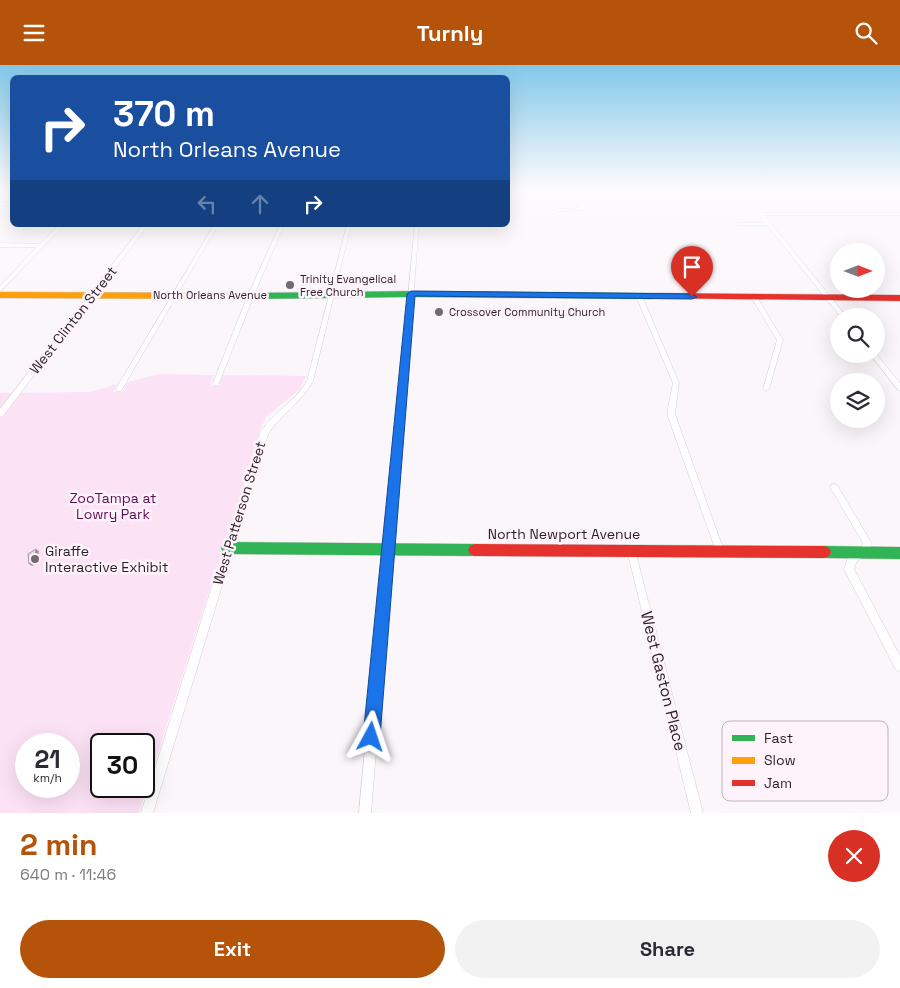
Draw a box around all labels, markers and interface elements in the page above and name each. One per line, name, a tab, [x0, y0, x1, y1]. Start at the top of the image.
icon: menu	[20, 19, 48, 47]
text: Turnly	[417, 19, 483, 47]
icon: search	[852, 19, 880, 47]
text: 370 m	[113, 92, 215, 136]
icon: right	[30, 95, 95, 160]
text: North Orleans Avenue	[113, 135, 341, 163]
icon: left	[193, 190, 221, 218]
icon: ahead	[246, 190, 274, 218]
icon: right	[299, 190, 327, 218]
north arrow	[830, 243, 885, 297]
map controls	[830, 243, 885, 428]
pin	[671, 246, 713, 297]
icon: arrive	[678, 253, 706, 281]
street label: West Clinton Street	[25, 263, 121, 377]
place label: Trinity Evangelical Free Church	[300, 272, 396, 299]
marker: Trinity Evangelical Free Church	[284, 279, 296, 291]
street label: North Orleans Avenue	[153, 288, 267, 302]
place label: Crossover Community Church	[449, 305, 605, 319]
marker: Crossover Community Church	[433, 306, 445, 318]
button: search	[830, 308, 885, 363]
button: layers	[830, 373, 885, 428]
street label: West Patterson Street	[209, 439, 269, 587]
park label: ZooTampa at Lowry Park	[70, 489, 156, 523]
street label: North Newport Avenue	[488, 525, 640, 543]
place label: Giraffe Interactive Exhibit	[45, 542, 168, 576]
marker: Giraffe Interactive Exhibit	[29, 553, 41, 565]
street label: West Gaston Place	[636, 609, 691, 753]
position arrow	[344, 710, 396, 762]
legend	[722, 721, 888, 801]
text: Fast	[764, 729, 793, 747]
speed limit sign: 30	[90, 733, 155, 798]
text: 21	[34, 743, 61, 775]
text: Slow	[764, 751, 796, 769]
text: km/h	[33, 770, 62, 786]
text: Jam	[764, 774, 792, 792]
text: 2 min	[20, 825, 98, 864]
button: close	[828, 830, 880, 882]
text: 640 m · 11:46	[20, 864, 116, 885]
button: Exit	[20, 920, 445, 978]
button: Share	[455, 920, 880, 978]

